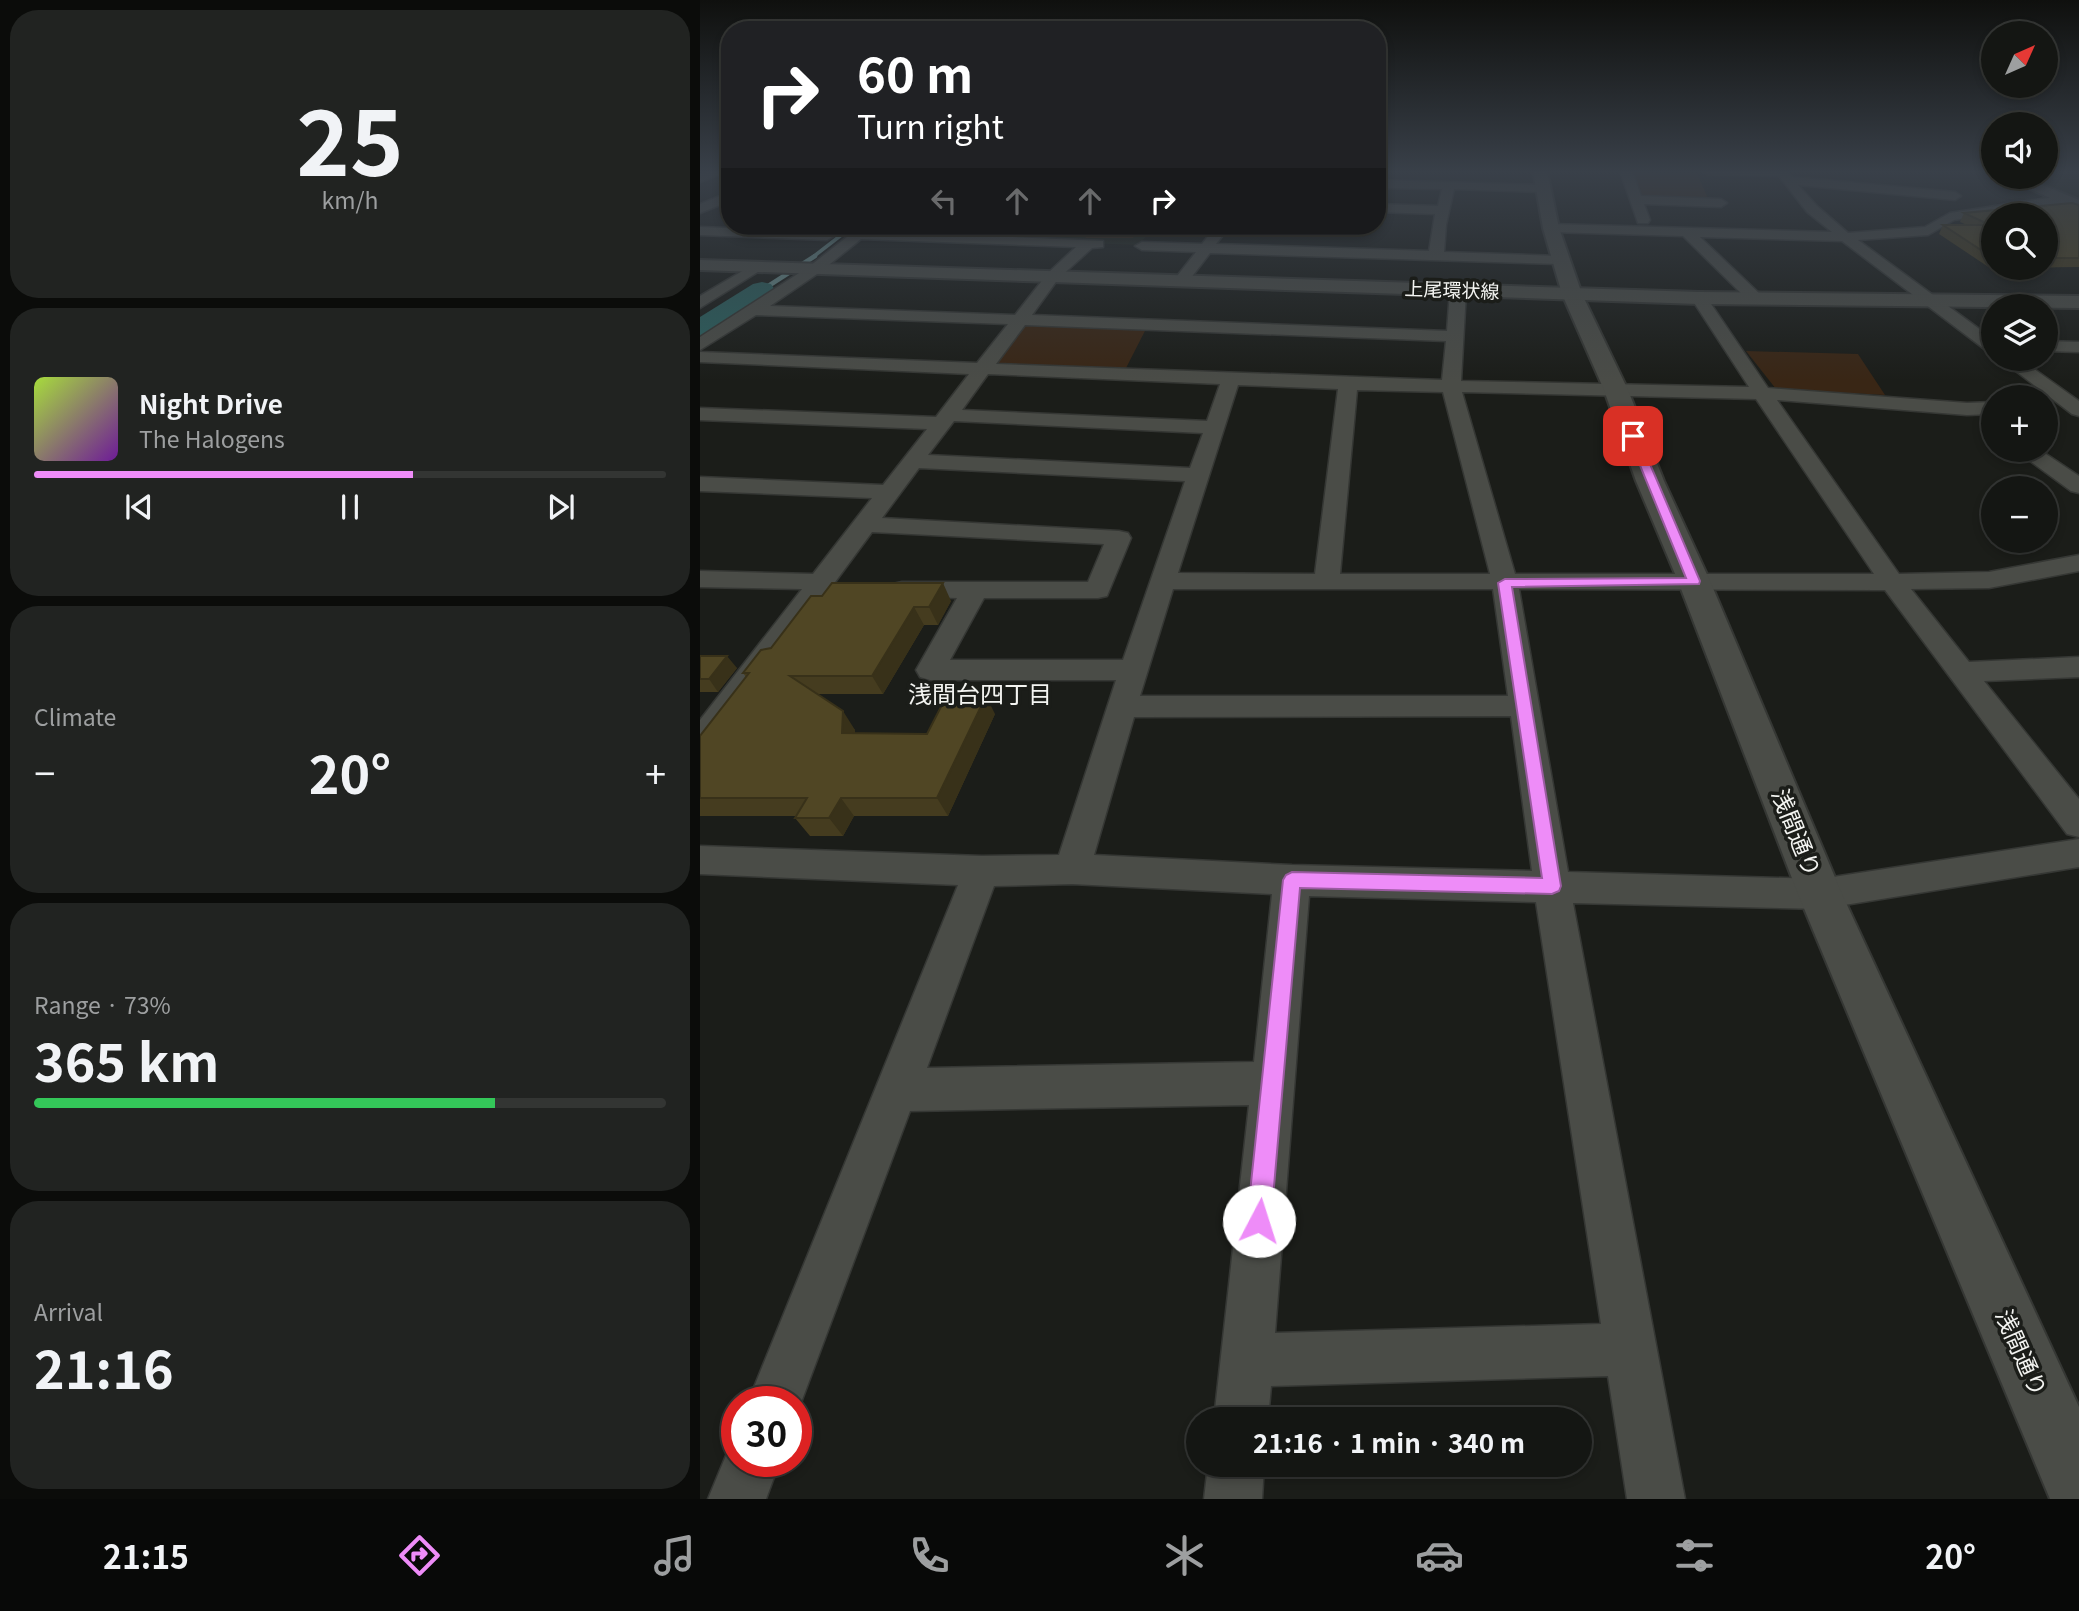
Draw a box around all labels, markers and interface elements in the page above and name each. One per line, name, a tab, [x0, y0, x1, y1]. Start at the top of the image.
north arrow	[1981, 21, 2058, 98]
map controls	[1981, 21, 2058, 553]
text: 60 m	[857, 36, 973, 107]
icon: right	[742, 49, 833, 140]
text: 25	[296, 70, 404, 202]
text: Turn right	[857, 102, 1004, 148]
button: sound	[1981, 112, 2058, 189]
text: km/h	[322, 182, 378, 216]
icon: left	[925, 182, 963, 220]
icon: ahead	[998, 182, 1036, 220]
icon: ahead	[1071, 182, 1109, 220]
icon: right	[1144, 182, 1182, 220]
button: search	[1981, 203, 2058, 280]
street label: 上尾環状線	[1404, 273, 1500, 304]
button: layers	[1981, 294, 2058, 371]
text: Night Drive	[139, 384, 283, 421]
button: +	[1981, 385, 2058, 462]
pin	[1603, 406, 1663, 466]
icon: arrive	[1614, 417, 1652, 455]
text: The Halogens	[139, 421, 285, 455]
button: −	[1981, 476, 2058, 553]
icon: previous	[120, 488, 158, 526]
icon: pause	[331, 488, 369, 526]
icon: next	[542, 488, 580, 526]
district label: 浅間台四丁目	[908, 675, 1052, 710]
text: Climate	[34, 699, 116, 733]
text: 20°	[309, 734, 391, 809]
text: −	[34, 744, 55, 799]
text: +	[645, 744, 666, 799]
street label: 浅間通り	[1765, 783, 1831, 881]
text: Range · 73%	[34, 987, 171, 1021]
text: 365 km	[34, 1022, 219, 1097]
position arrow	[1222, 1184, 1296, 1258]
text: Arrival	[34, 1294, 103, 1328]
street label: 浅間通り	[1989, 1303, 2057, 1401]
text: 21:16	[34, 1329, 174, 1404]
speed limit sign: 30	[721, 1386, 812, 1477]
text: 21:16 · 1 min · 340 m	[1253, 1423, 1525, 1460]
icon: directions	[395, 1531, 444, 1580]
icon: music	[650, 1531, 699, 1580]
icon: phone	[905, 1531, 954, 1580]
icon: climate	[1160, 1531, 1209, 1580]
icon: car	[1415, 1531, 1464, 1580]
icon: filters	[1670, 1531, 1719, 1580]
text: 21:15	[103, 1532, 189, 1578]
text: 20°	[1925, 1532, 1976, 1578]

